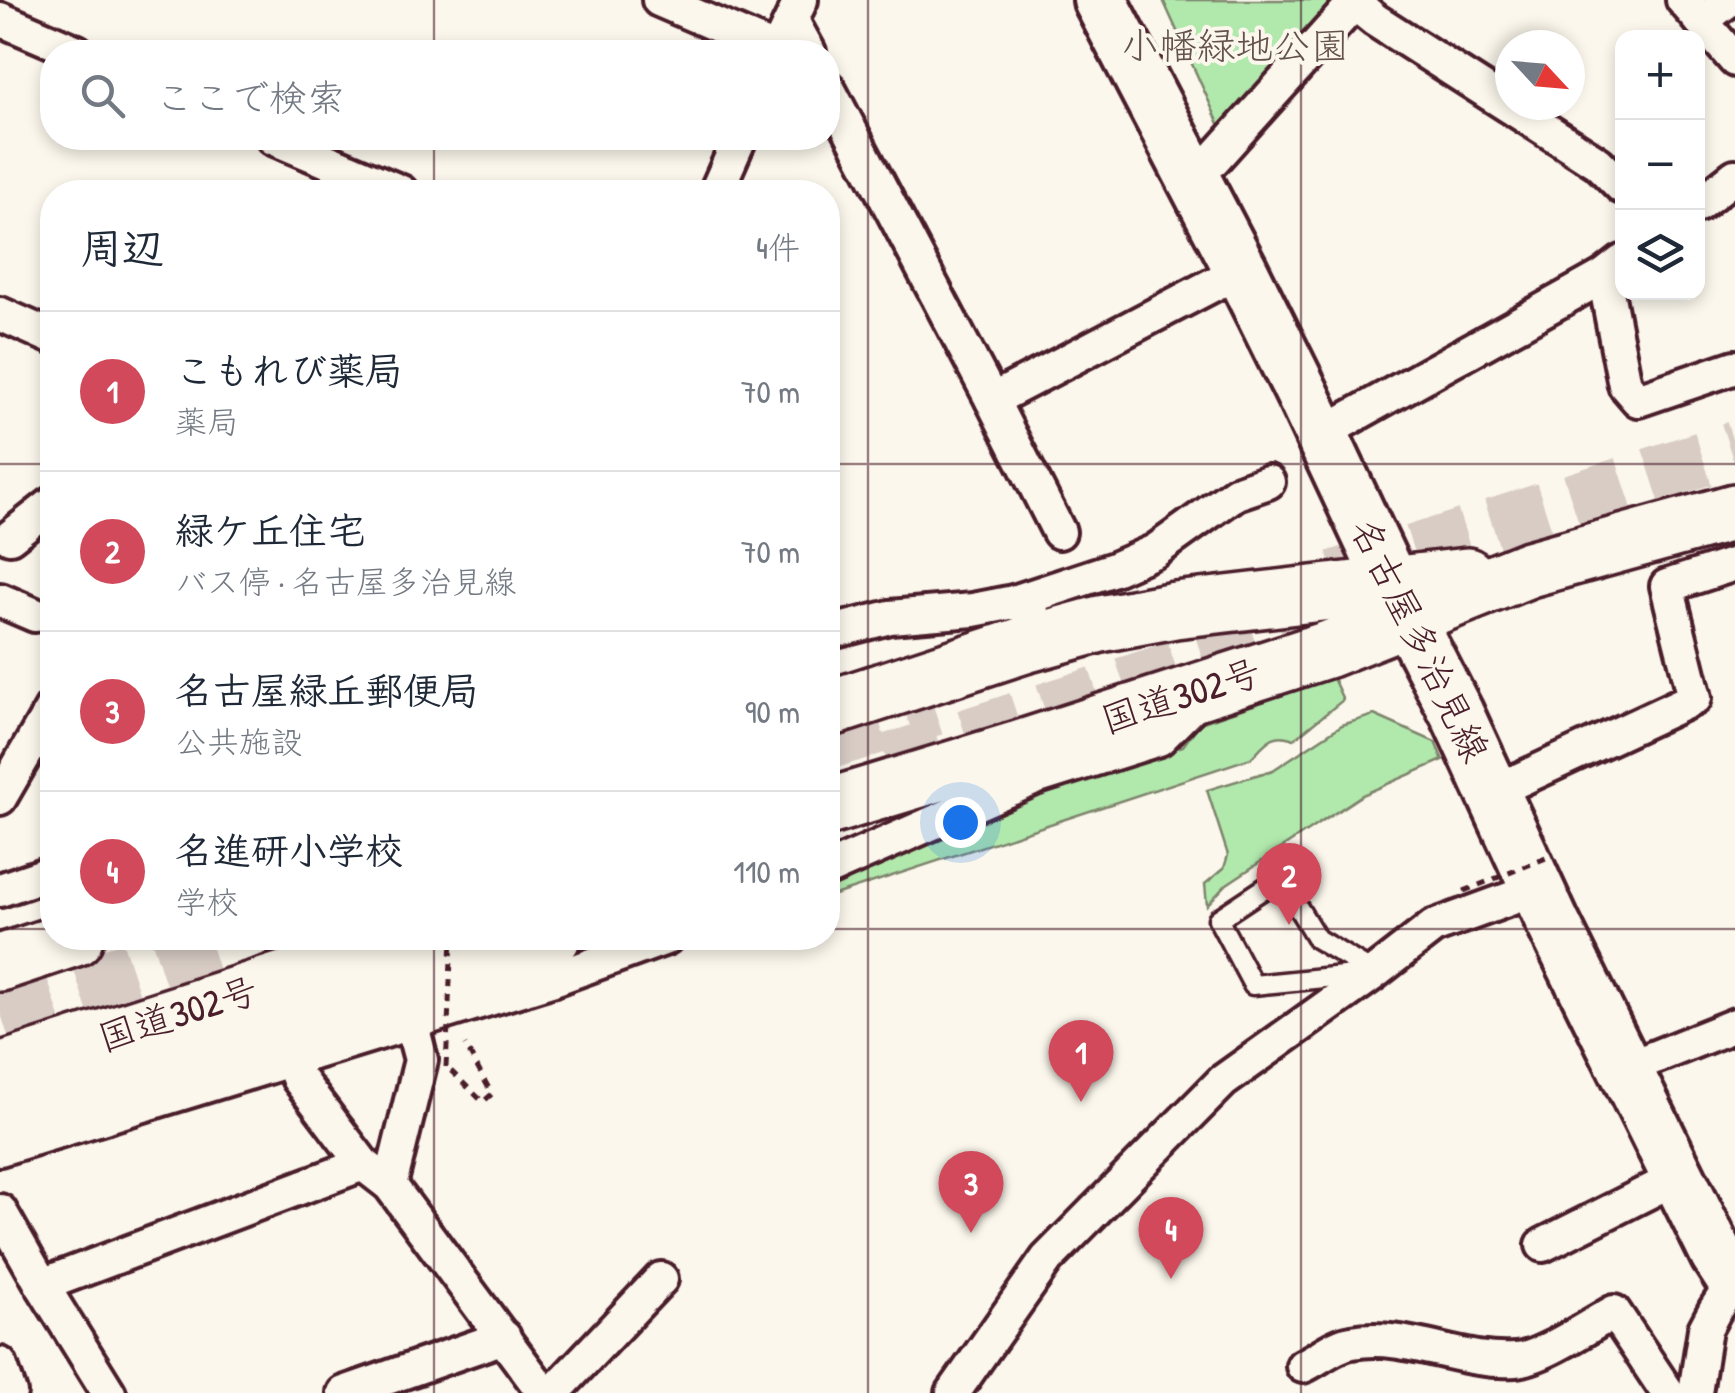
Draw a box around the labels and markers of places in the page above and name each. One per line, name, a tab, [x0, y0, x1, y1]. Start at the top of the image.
pin: 2	[1256, 842, 1322, 925]
pin: 1	[1048, 1020, 1114, 1102]
pin: 3	[938, 1150, 1004, 1233]
pin: 4	[1138, 1196, 1204, 1279]

